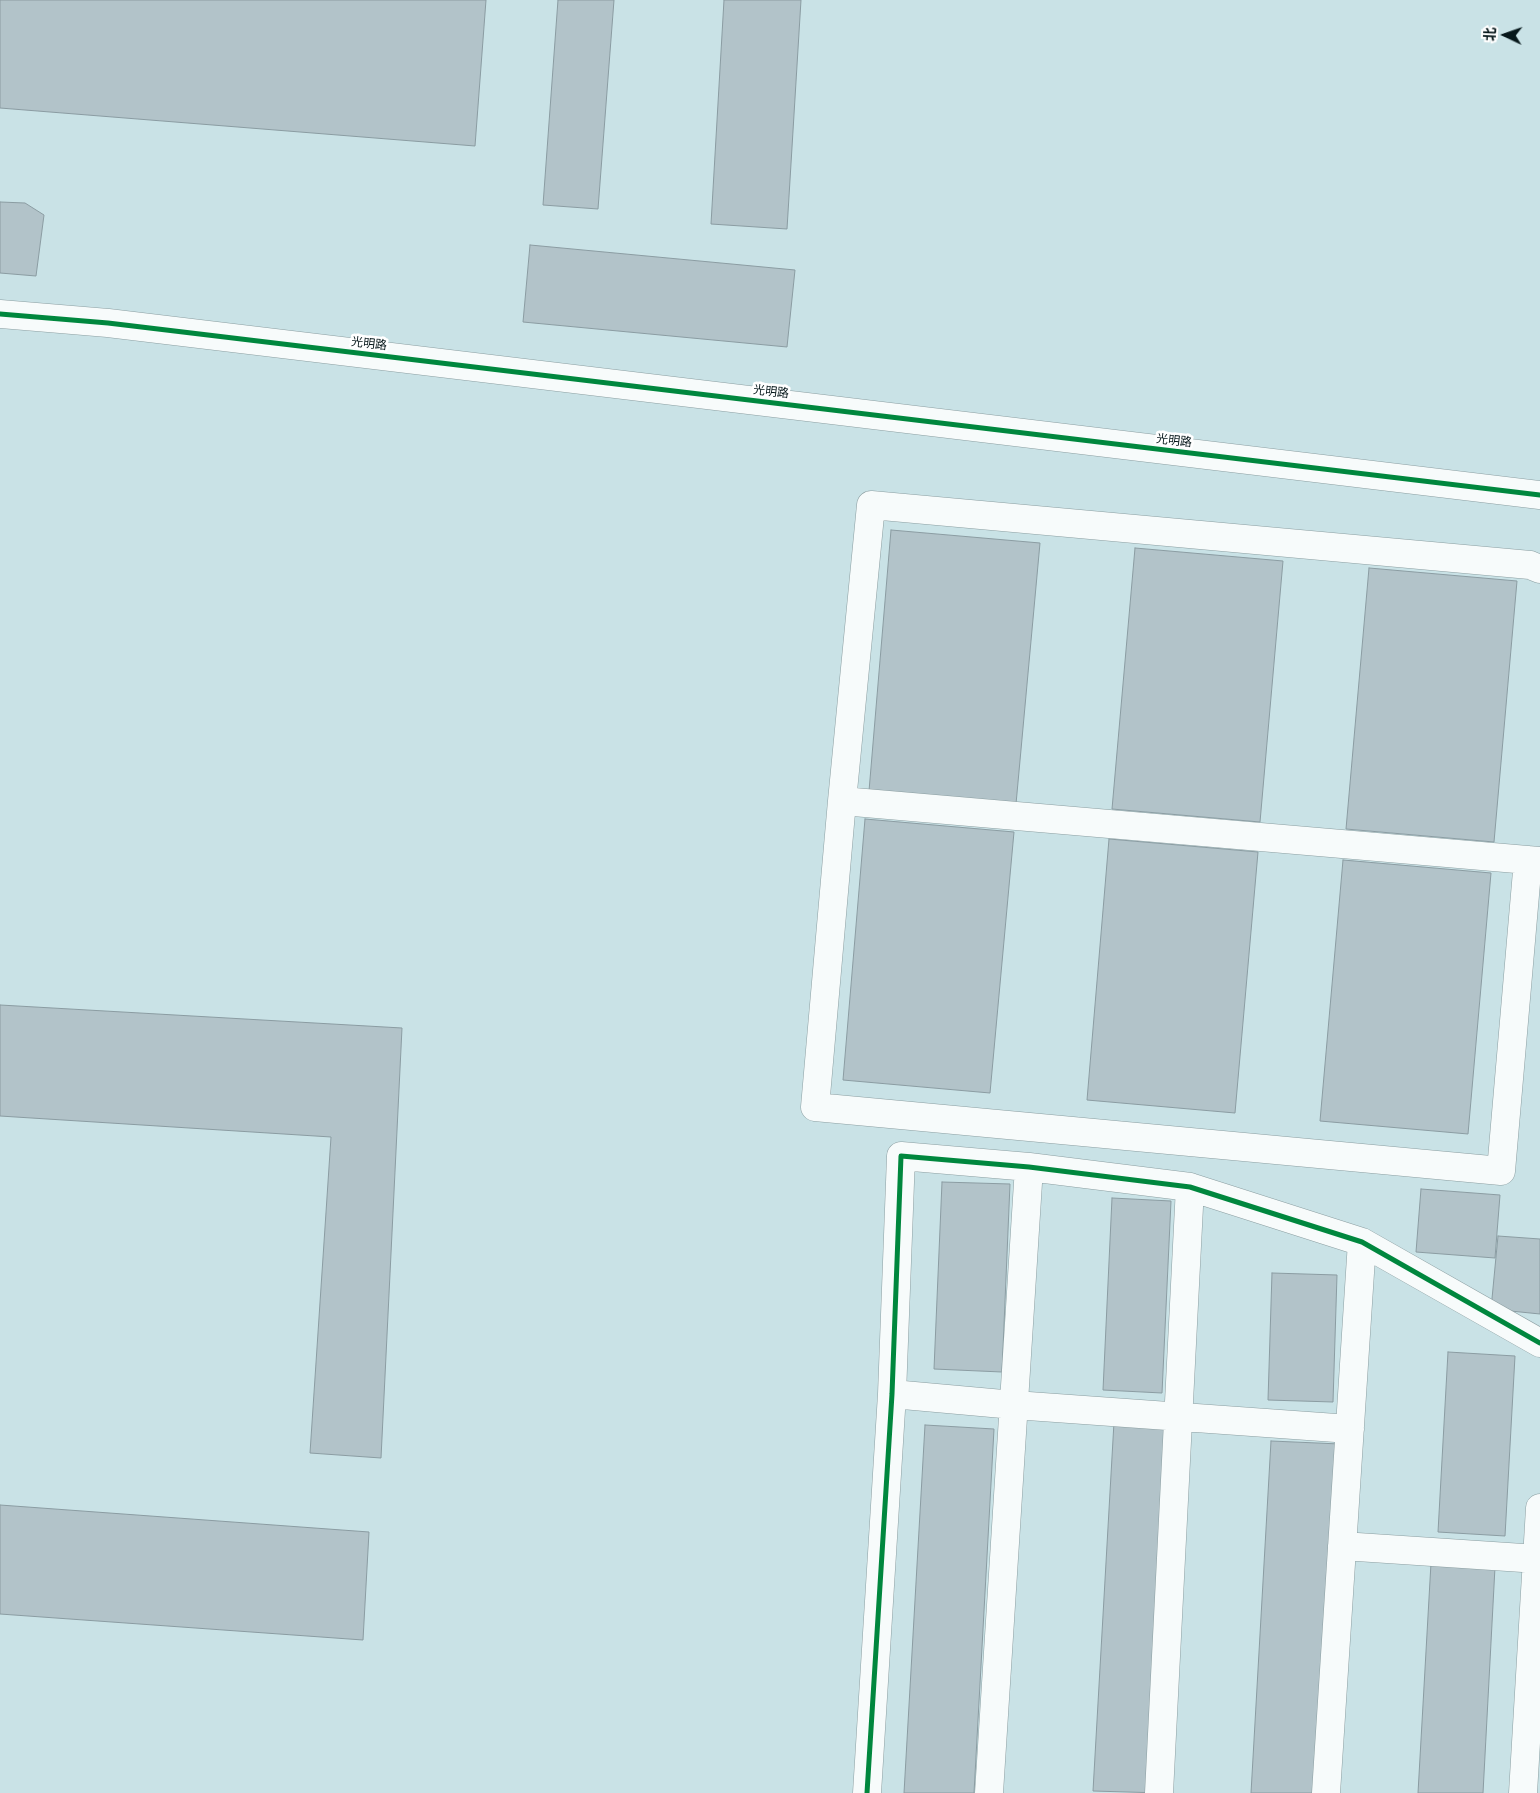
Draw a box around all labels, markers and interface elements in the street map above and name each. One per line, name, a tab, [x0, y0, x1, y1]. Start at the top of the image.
north arrow	[1480, 10, 1530, 60]
text: 北	[1481, 27, 1499, 42]
street label: 光明路	[350, 335, 388, 353]
street label: 光明路	[752, 383, 790, 401]
street label: 光明路	[1155, 432, 1193, 450]

